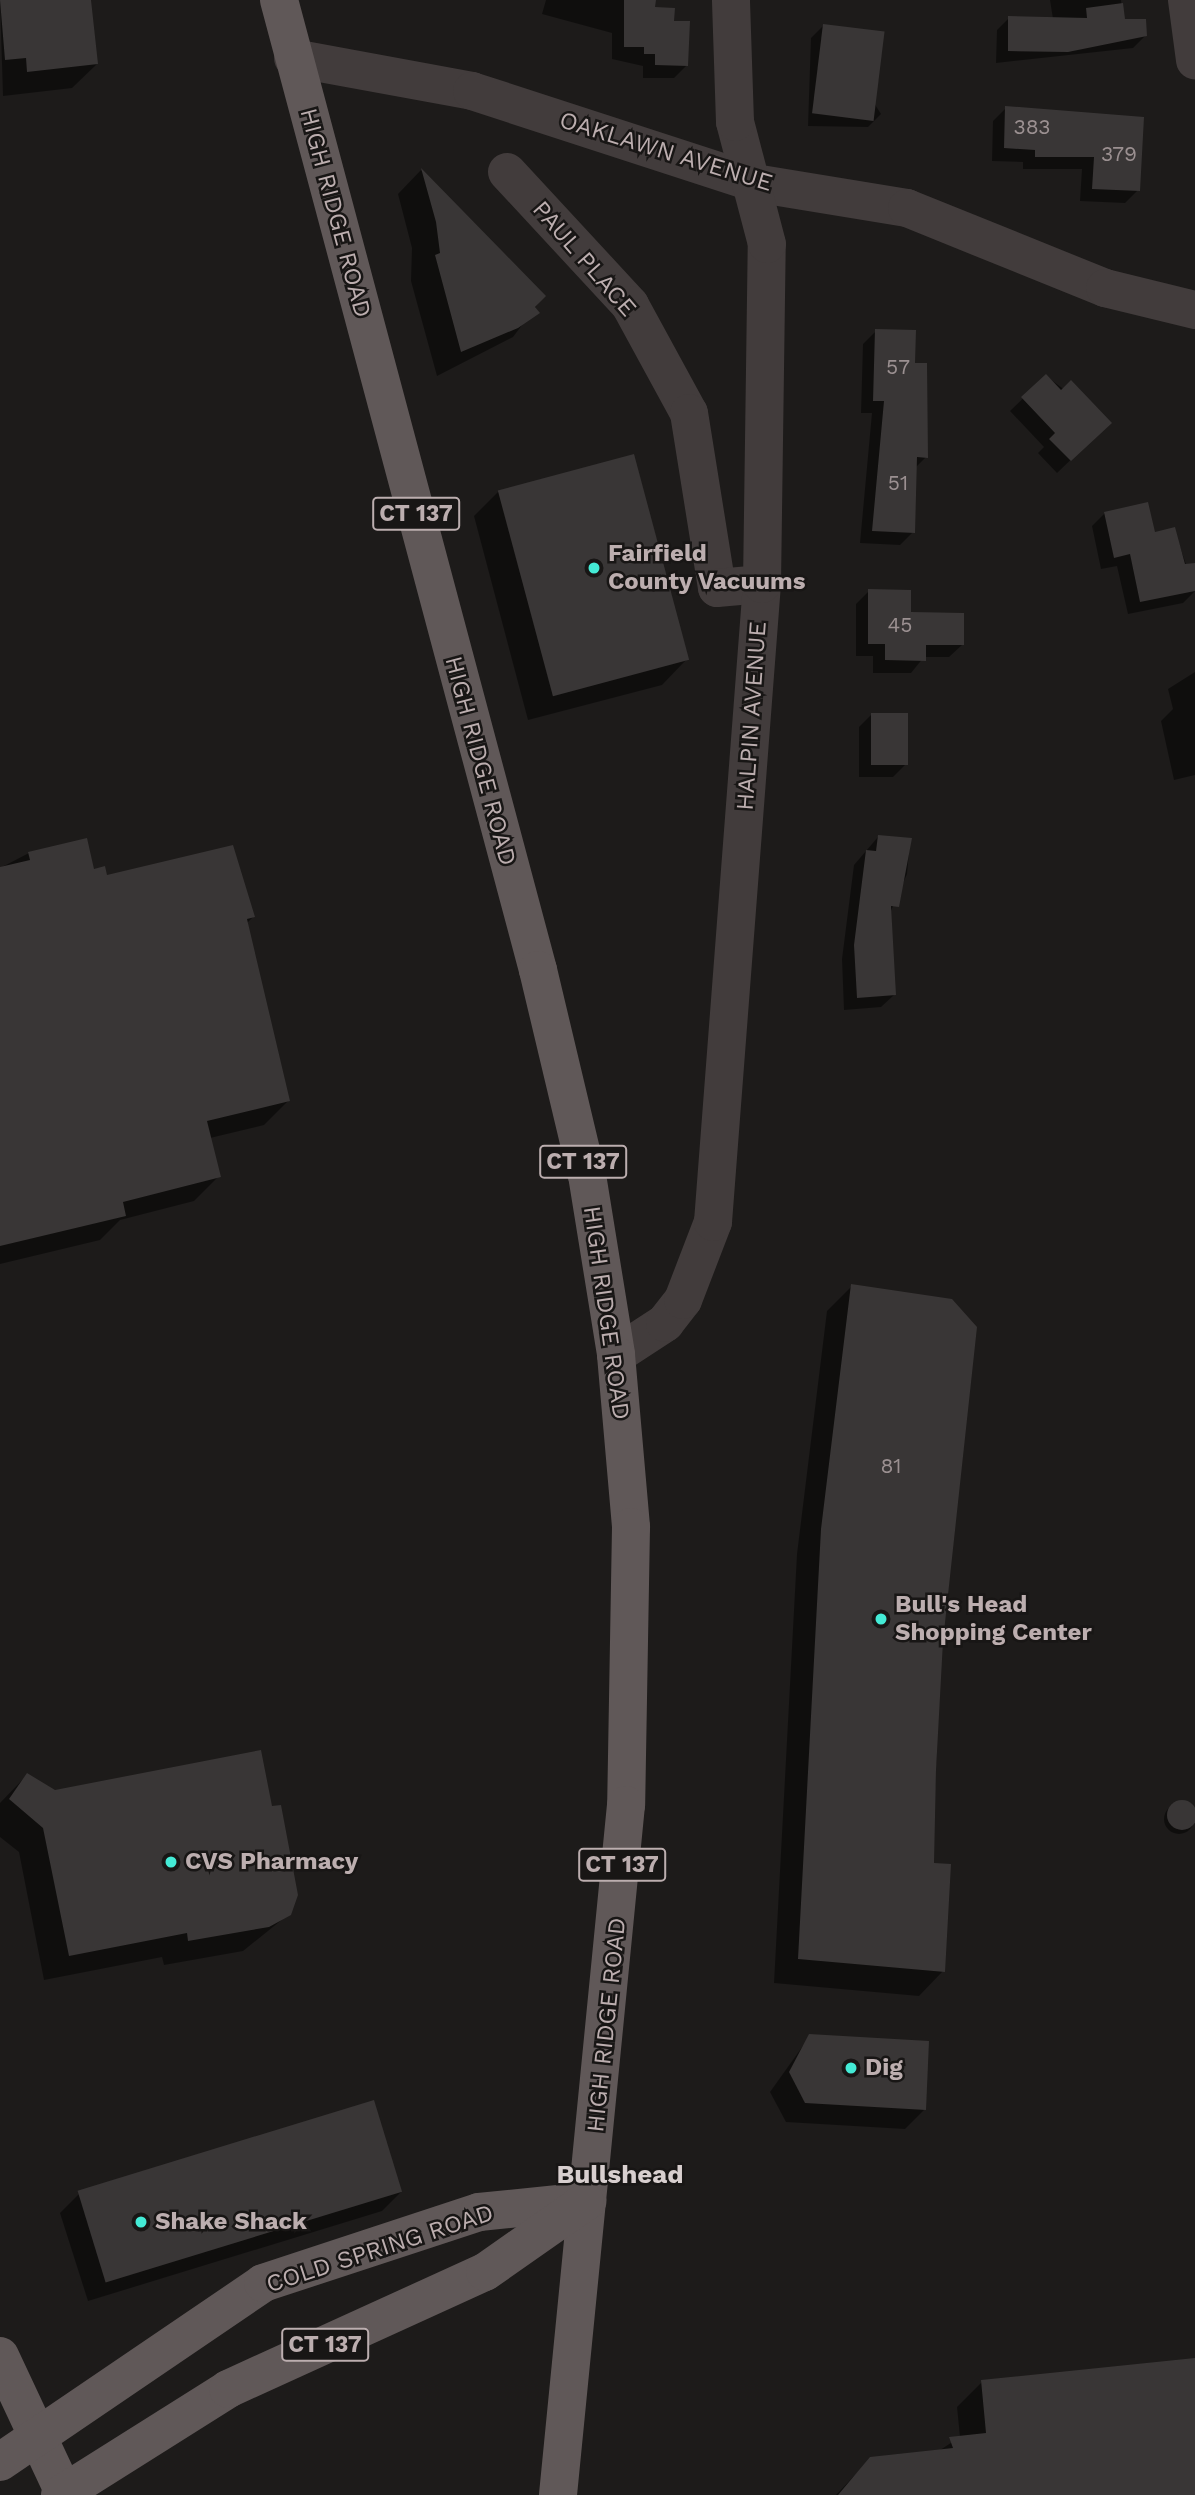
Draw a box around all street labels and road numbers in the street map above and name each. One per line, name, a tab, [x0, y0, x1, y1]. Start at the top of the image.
street label: HIGH RIDGE ROAD	[293, 105, 377, 321]
street label: OAKLAWN AVENUE	[556, 106, 776, 198]
street label: PAUL PLACE	[526, 195, 642, 323]
road number: CT 137	[370, 494, 462, 534]
street label: HALPIN AVENUE	[731, 620, 773, 812]
street label: HIGH RIDGE ROAD	[438, 653, 522, 869]
road number: CT 137	[538, 1142, 628, 1182]
street label: HIGH RIDGE ROAD	[577, 1204, 635, 1422]
road number: CT 137	[576, 1846, 668, 1884]
street label: HIGH RIDGE ROAD	[581, 1916, 633, 2134]
street label: COLD SPRING ROAD	[263, 2199, 497, 2299]
road number: CT 137	[280, 2326, 370, 2364]

